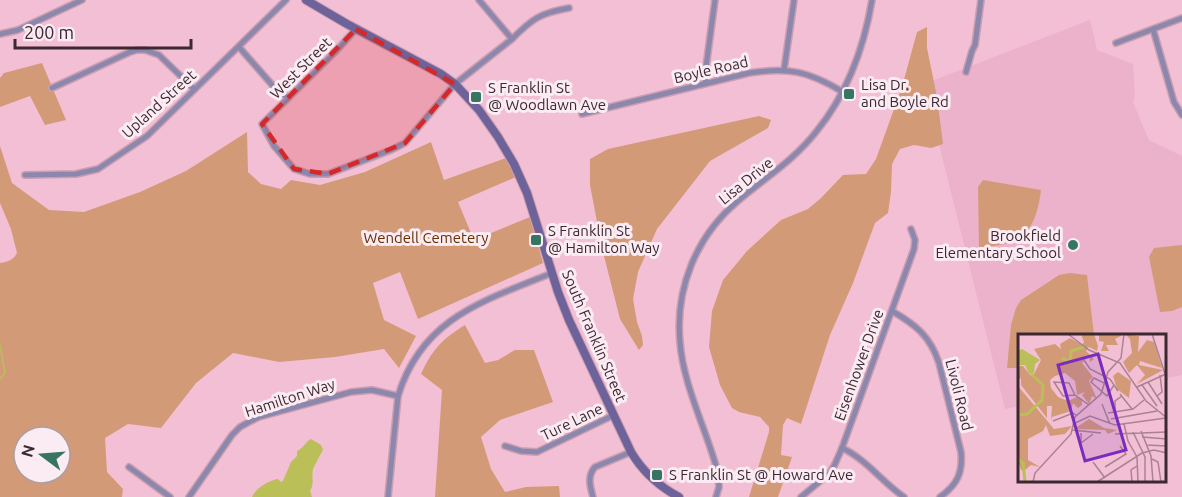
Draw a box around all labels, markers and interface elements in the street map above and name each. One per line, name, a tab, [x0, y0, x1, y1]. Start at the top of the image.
scale bar	[15, 12, 190, 50]
text: 200 m	[24, 22, 74, 42]
street label: West Street	[266, 33, 335, 102]
street label: Boyle Road	[672, 53, 750, 86]
street label: Upland Street	[118, 66, 199, 141]
place label: Lisa Dr. and Boyle Rd	[861, 76, 949, 110]
place label: S Franklin St @ Woodlawn Ave	[488, 79, 606, 113]
marker: Lisa Dr. and Boyle Rd	[842, 87, 856, 101]
marker: S Franklin St @ Woodlawn Ave	[469, 90, 483, 104]
street label: Lisa Drive	[715, 154, 776, 207]
place label: S Franklin St @ Hamilton Way	[548, 222, 659, 256]
place label: Brookfield Elementary School	[935, 227, 1061, 261]
park label: Wendell Cemetery	[364, 229, 488, 246]
marker: S Franklin St @ Hamilton Way	[529, 233, 543, 247]
marker: Brookfield Elementary School	[1066, 238, 1080, 252]
street label: South Franklin Street	[559, 267, 630, 404]
street label: Eisenhower Drive	[830, 307, 887, 423]
inset map	[1018, 334, 1167, 482]
street label: Livoli Road	[942, 357, 977, 432]
street label: Hamilton Way	[243, 375, 337, 420]
street label: Ture Lane	[538, 399, 605, 444]
north arrow	[12, 425, 72, 485]
text: N	[17, 443, 38, 459]
place label: S Franklin St @ Howard Ave	[669, 466, 853, 483]
marker: S Franklin St @ Howard Ave	[650, 468, 664, 482]

